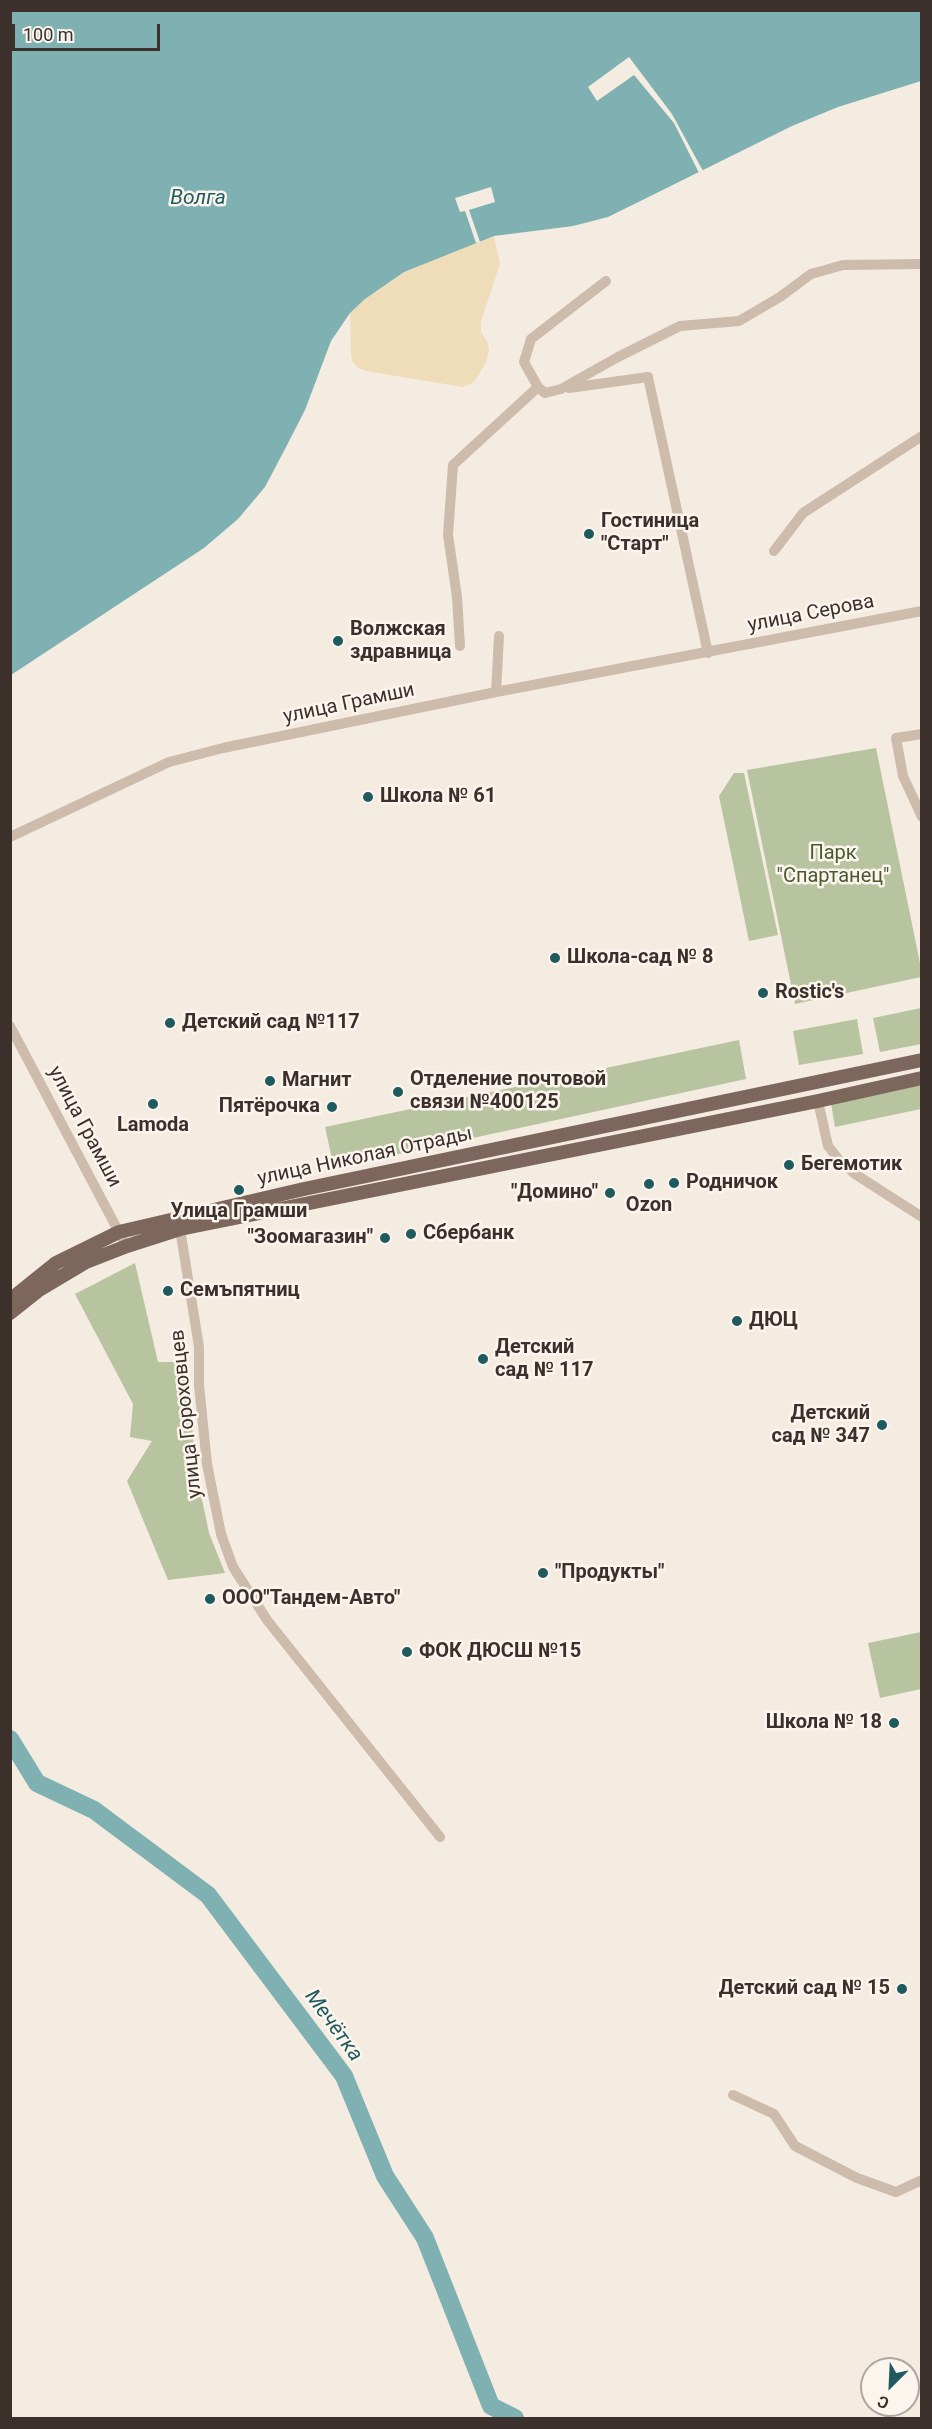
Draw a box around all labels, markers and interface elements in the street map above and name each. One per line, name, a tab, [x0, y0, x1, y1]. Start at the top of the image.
scale bar	[15, 12, 164, 50]
text: 100 m	[23, 24, 74, 45]
water label: Волга	[170, 186, 226, 212]
place label: Гостиница "Старт"	[601, 510, 699, 557]
marker: Гостиница "Старт"	[582, 527, 596, 541]
street label: улица Серова	[746, 590, 876, 638]
place label: Волжская здравница	[350, 618, 452, 665]
marker: Волжская здравница	[331, 634, 345, 648]
street label: улица Грамши	[281, 678, 417, 730]
place label: Школа № 61	[380, 785, 496, 809]
marker: Школа № 61	[361, 790, 375, 804]
park label: Парк "Спартанец"	[776, 842, 890, 889]
place label: Школа-сад № 8	[567, 946, 713, 970]
marker: Школа-сад № 8	[548, 951, 562, 965]
place label: Rostic's	[775, 981, 844, 1005]
marker: Rostic's	[756, 986, 770, 1000]
place label: Детский сад №117	[182, 1011, 360, 1035]
marker: Детский сад №117	[163, 1016, 177, 1030]
street label: улица Грамши	[42, 1062, 126, 1192]
place label: Отделение почтовой связи №400125	[410, 1068, 606, 1115]
place label: Магнит	[282, 1069, 351, 1093]
marker: Магнит	[263, 1074, 277, 1088]
marker: Отделение почтовой связи №400125	[391, 1085, 405, 1099]
place label: Пятёрочка	[219, 1095, 320, 1119]
marker: Lamoda	[146, 1097, 160, 1111]
marker: Пятёрочка	[325, 1100, 339, 1114]
place label: Lamoda	[117, 1114, 189, 1138]
street label: улица Николая Отрады	[255, 1122, 475, 1192]
place label: Бегемотик	[801, 1153, 902, 1177]
marker: Бегемотик	[782, 1158, 796, 1172]
place label: Родничок	[686, 1171, 778, 1195]
marker: Родничок	[667, 1176, 681, 1190]
marker: Ozon	[642, 1177, 656, 1191]
place label: "Домино"	[511, 1181, 598, 1205]
marker: Улица Грамши	[232, 1183, 246, 1197]
marker: "Домино"	[603, 1186, 617, 1200]
place label: Ozon	[626, 1194, 672, 1218]
place label: Улица Грамши	[171, 1200, 307, 1224]
place label: Сбербанк	[423, 1222, 514, 1246]
place label: "Зоомагазин"	[247, 1226, 373, 1250]
marker: Сбербанк	[404, 1227, 418, 1241]
marker: "Зоомагазин"	[378, 1231, 392, 1245]
place label: Семъпятниц	[180, 1279, 300, 1303]
marker: Семъпятниц	[161, 1284, 175, 1298]
place label: ДЮЦ	[749, 1309, 798, 1333]
marker: ДЮЦ	[730, 1314, 744, 1328]
street label: улица Гороховцев	[166, 1328, 208, 1500]
place label: Детский сад № 117	[495, 1336, 593, 1383]
marker: Детский сад № 117	[476, 1352, 490, 1366]
place label: Детский сад № 347	[772, 1402, 870, 1449]
marker: Детский сад № 347	[875, 1418, 889, 1432]
place label: "Продукты"	[555, 1561, 664, 1585]
marker: "Продукты"	[536, 1566, 550, 1580]
place label: ООО"Тандем-Авто"	[222, 1587, 400, 1611]
marker: ООО"Тандем-Авто"	[203, 1592, 217, 1606]
place label: ФОК ДЮСШ №15	[419, 1640, 581, 1664]
marker: ФОК ДЮСШ №15	[400, 1645, 414, 1659]
place label: Школа № 18	[766, 1711, 882, 1735]
marker: Школа № 18	[887, 1716, 901, 1730]
place label: Детский сад № 15	[719, 1977, 890, 2001]
marker: Детский сад № 15	[895, 1982, 909, 1996]
water label: Мечётка	[299, 1985, 367, 2067]
north arrow	[860, 2357, 920, 2417]
text: С	[875, 2391, 892, 2413]

